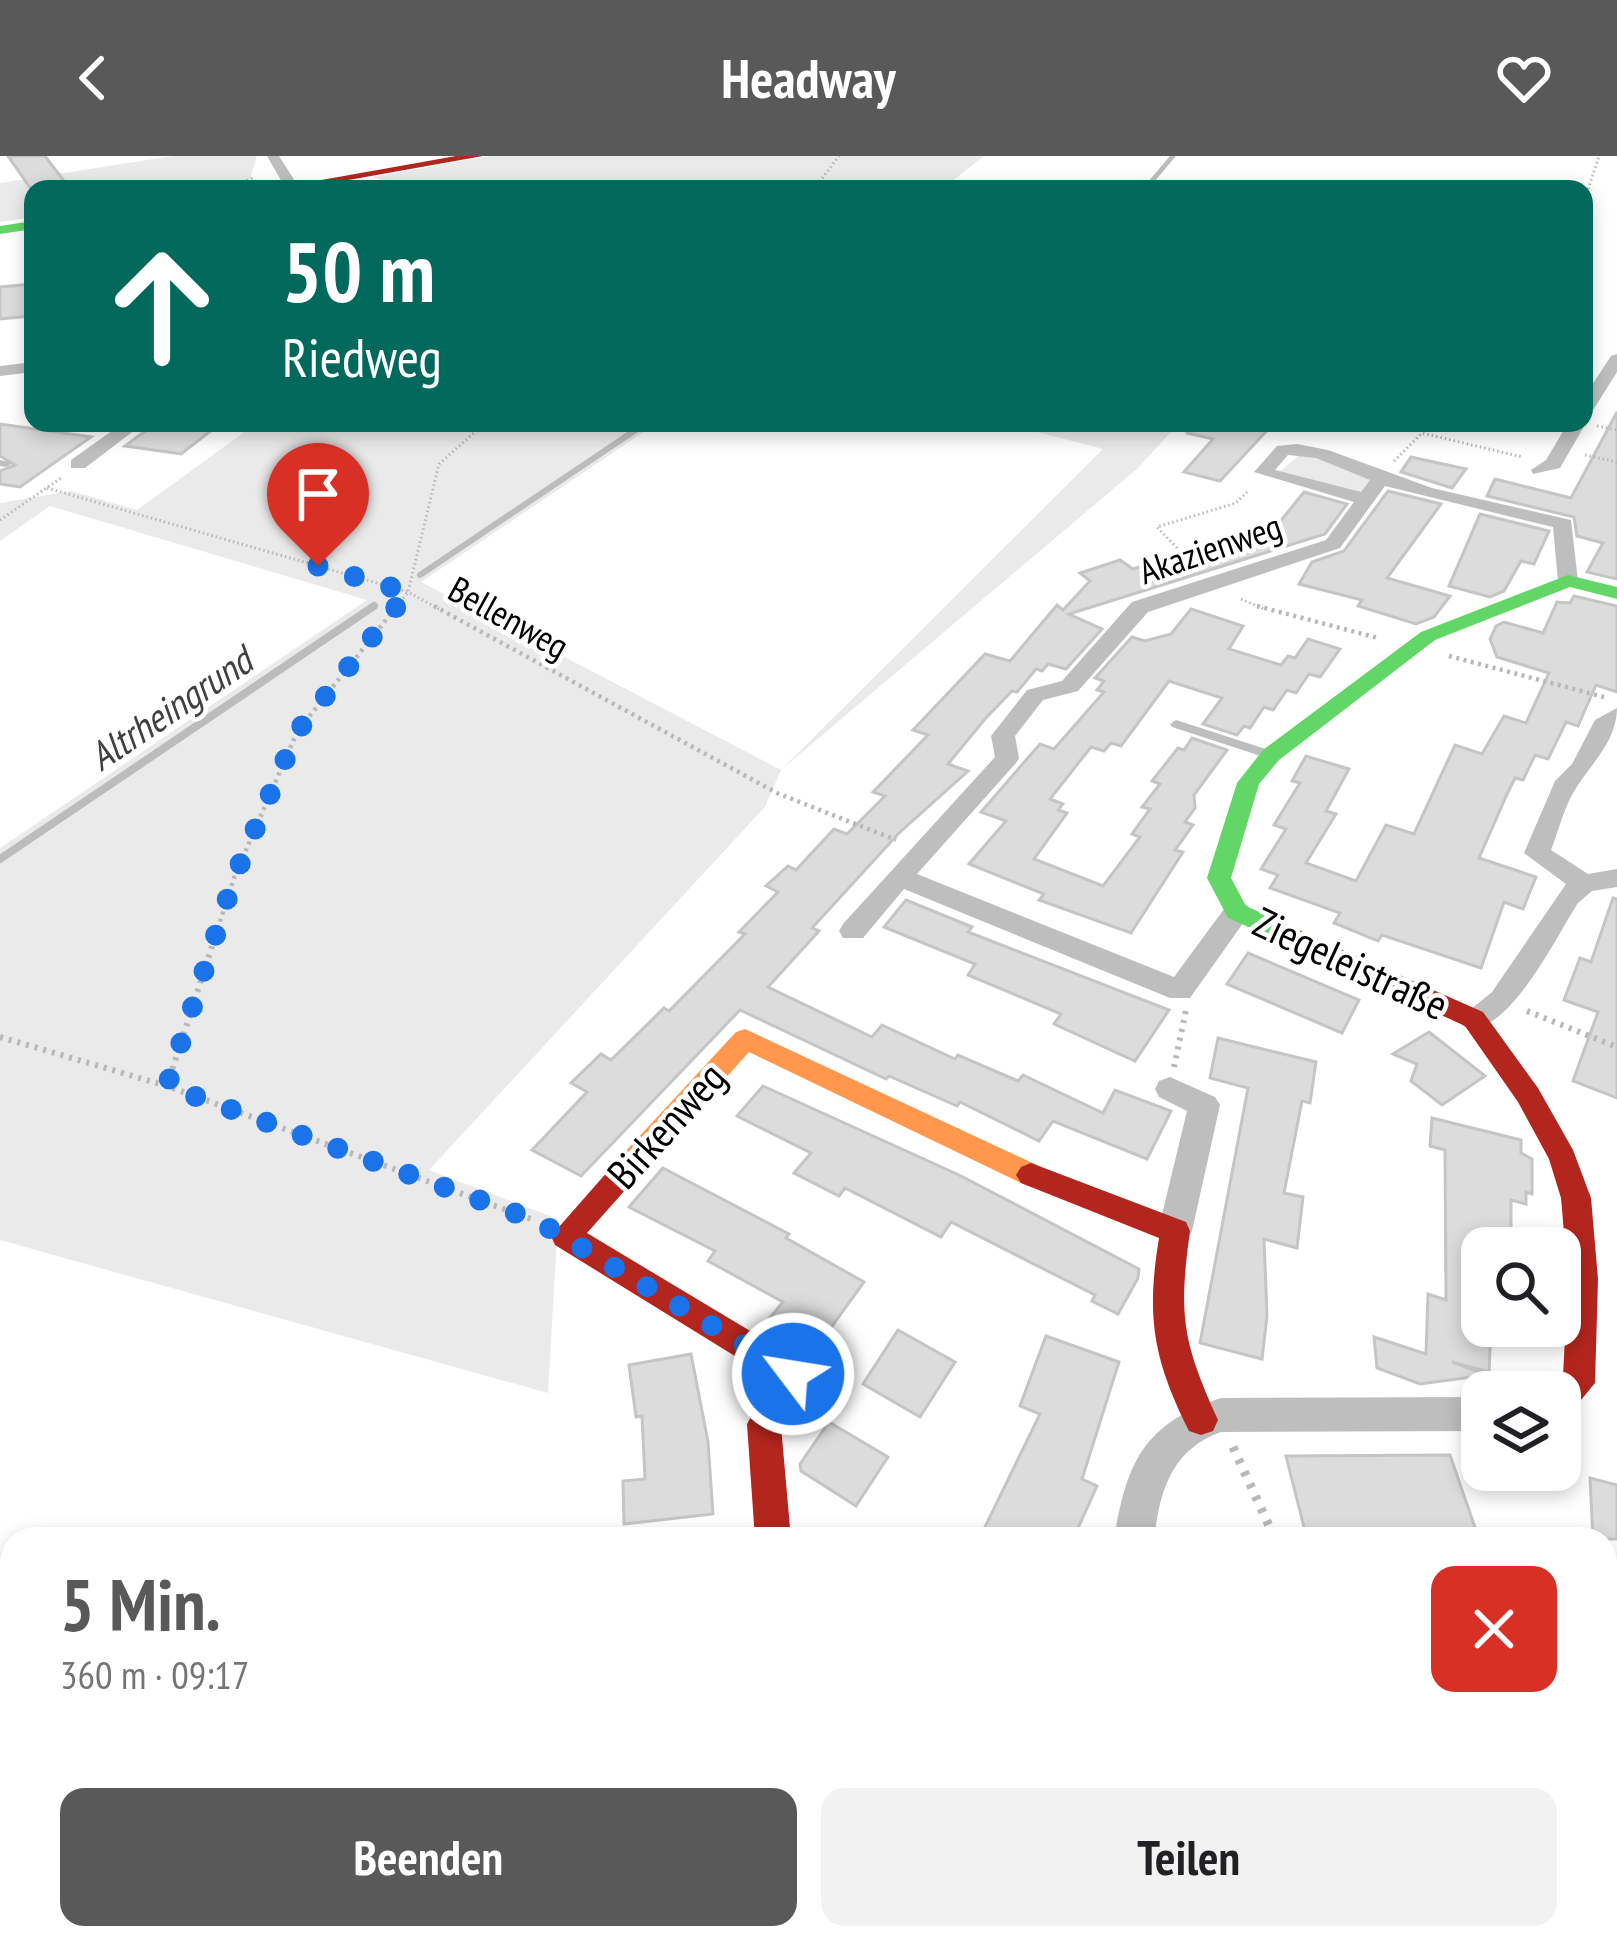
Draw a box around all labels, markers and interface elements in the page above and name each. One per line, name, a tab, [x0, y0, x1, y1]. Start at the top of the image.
text: Headway	[721, 43, 896, 113]
icon: back	[60, 45, 126, 111]
icon: heart	[1491, 45, 1557, 111]
text: 50 m	[282, 216, 435, 325]
icon: ahead	[84, 228, 240, 384]
text: Riedweg	[282, 322, 442, 392]
pin	[267, 443, 369, 566]
icon: arrive	[285, 461, 351, 527]
street label: Akazienweg	[1132, 502, 1288, 594]
street label: Bellenweg	[441, 565, 577, 669]
water label: Altrheingrund	[79, 632, 266, 781]
street label: Ziegeleistraße	[1245, 894, 1457, 1032]
street label: Birkenweg	[595, 1050, 737, 1200]
map controls	[1461, 1227, 1581, 1491]
button: search	[1461, 1227, 1581, 1347]
position arrow	[730, 1311, 856, 1437]
button: layers	[1461, 1371, 1581, 1491]
text: 5 Min.	[60, 1557, 221, 1650]
button: close	[1431, 1566, 1557, 1692]
text: 360 m · 09:17	[60, 1649, 249, 1700]
button: Beenden	[60, 1788, 797, 1926]
button: Teilen	[821, 1788, 1557, 1926]

